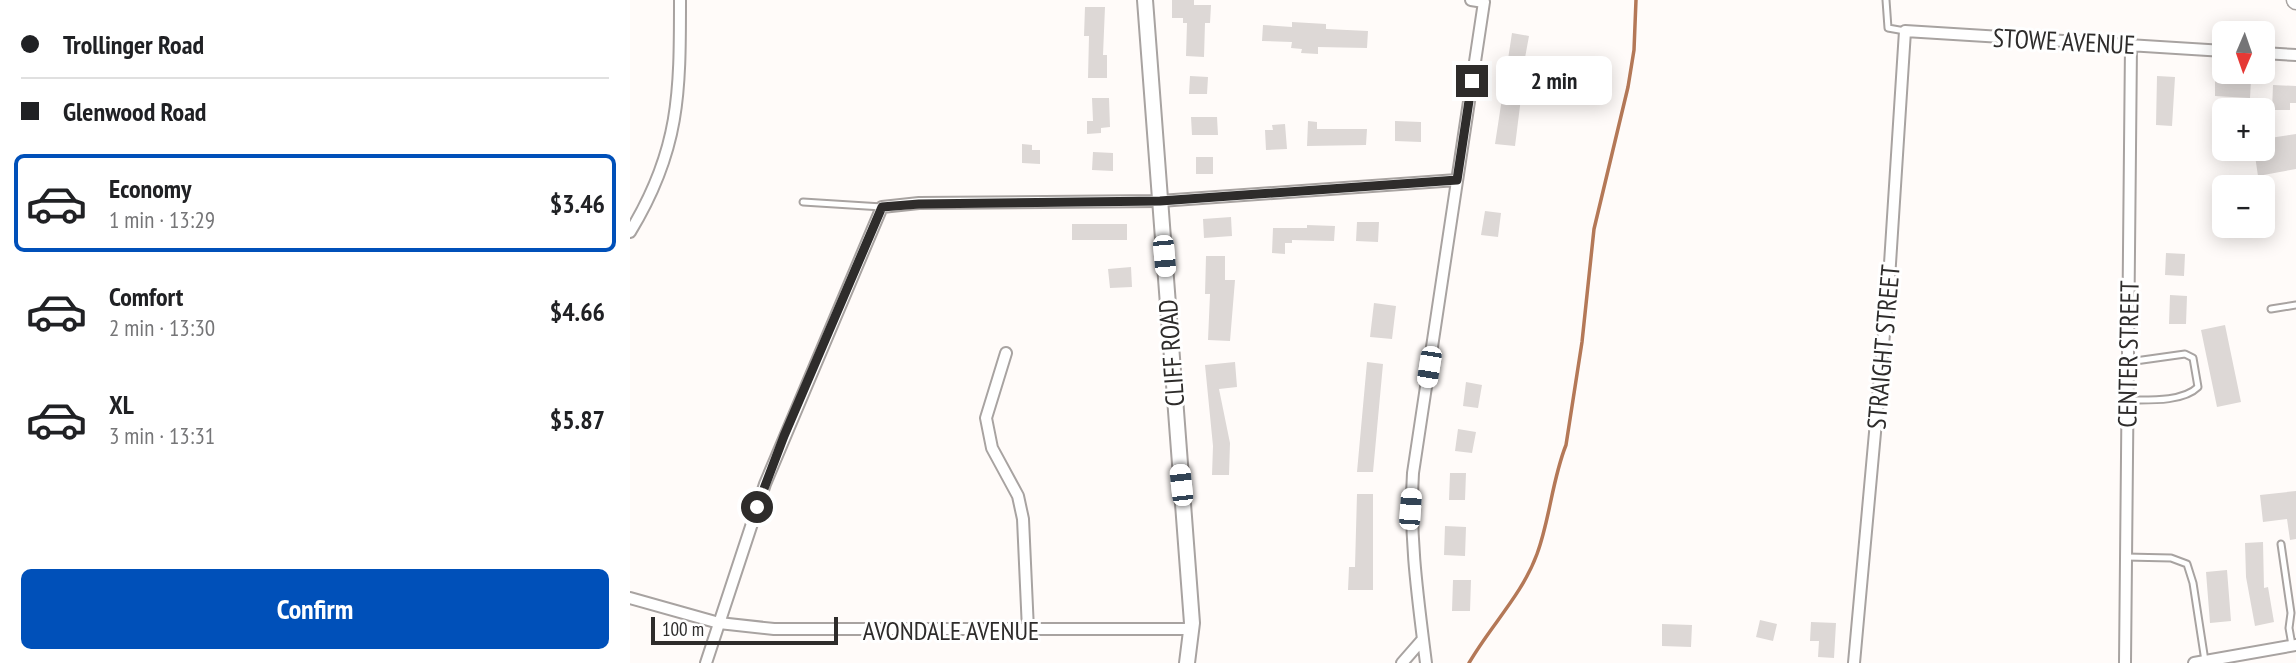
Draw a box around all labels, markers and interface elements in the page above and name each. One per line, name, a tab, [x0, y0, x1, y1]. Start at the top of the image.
street label: STOWE AVENUE	[1992, 21, 2136, 61]
north arrow	[2212, 21, 2275, 84]
map controls	[2212, 21, 2275, 238]
text: Trollinger Road	[63, 28, 204, 61]
callout: 2 min	[1496, 56, 1612, 106]
route end	[1456, 65, 1488, 97]
text: 2 min	[1531, 66, 1577, 95]
text: Glenwood Road	[63, 95, 206, 128]
button: +	[2212, 98, 2275, 161]
icon: car	[25, 172, 88, 235]
text: Economy	[109, 172, 191, 205]
button: −	[2212, 175, 2275, 238]
text: $3.46	[550, 187, 605, 220]
text: 1 min · 13:29	[109, 205, 215, 234]
car	[1152, 234, 1177, 278]
street label: STRAIGHT STREET	[1859, 263, 1907, 431]
icon: car	[25, 280, 88, 343]
text: Comfort	[109, 280, 183, 313]
street label: CENTER STREET	[2110, 280, 2146, 428]
text: $4.66	[550, 295, 605, 328]
street label: CLIFF ROAD	[1151, 298, 1191, 408]
text: 2 min · 13:30	[109, 313, 215, 342]
car	[1416, 345, 1443, 389]
icon: car	[25, 388, 88, 451]
text: XL	[109, 388, 134, 421]
text: $5.87	[550, 403, 605, 436]
text: 3 min · 13:31	[109, 421, 215, 450]
car	[1169, 463, 1194, 507]
car	[1399, 487, 1422, 531]
route start	[741, 491, 773, 523]
button: Confirm	[21, 569, 609, 649]
scale bar	[651, 614, 838, 646]
street label: AVONDALE AVENUE	[863, 614, 1039, 647]
text: 100 m	[662, 617, 704, 641]

